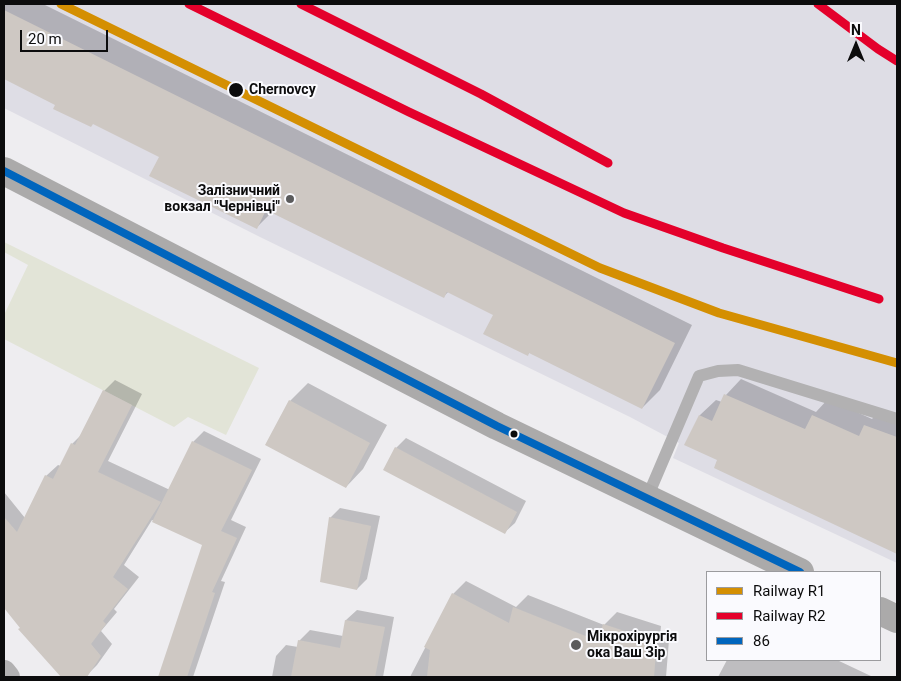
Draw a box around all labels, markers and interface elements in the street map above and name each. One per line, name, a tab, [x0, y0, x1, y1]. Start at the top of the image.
scale bar	[22, 20, 110, 52]
north arrow	[831, 20, 881, 70]
text: N	[851, 22, 861, 38]
text: 20 m	[28, 30, 62, 48]
marker: Chernovcy	[227, 81, 245, 99]
place label: Chernovcy	[249, 82, 316, 98]
place label: Залізничний вокзал "Чернівці"	[164, 183, 280, 216]
marker: Залізничний вокзал "Чернівці"	[284, 193, 296, 205]
unlabelled marker	[509, 429, 519, 439]
legend	[706, 571, 881, 661]
text: Railway R1	[753, 582, 826, 600]
text: Railway R2	[753, 607, 826, 625]
place label: Мікрохірургія ока Ваш Зір	[587, 629, 677, 662]
text: 86	[753, 632, 770, 650]
marker: Мікрохірургія ока Ваш Зір	[569, 638, 583, 652]

